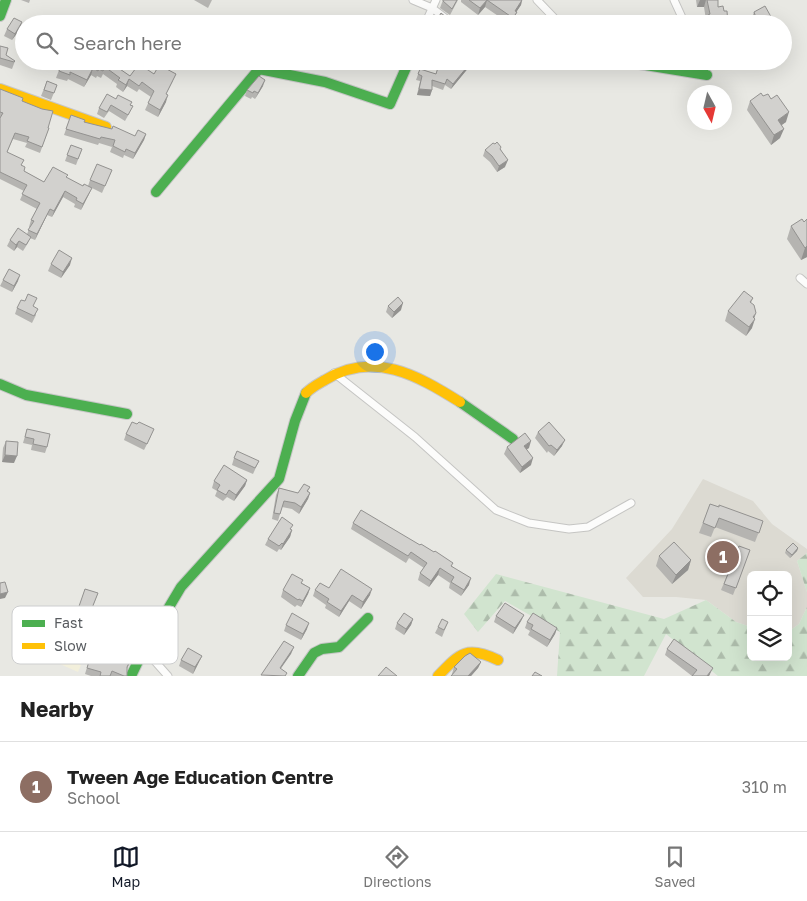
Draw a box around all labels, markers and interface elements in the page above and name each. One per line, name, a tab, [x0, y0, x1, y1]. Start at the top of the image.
search box	[15, 15, 792, 70]
icon: search	[33, 29, 61, 57]
text: Search here	[73, 31, 182, 54]
north arrow	[687, 85, 732, 130]
your location	[362, 339, 388, 365]
pin: 1	[707, 538, 739, 576]
map controls	[747, 571, 792, 661]
button: locate	[747, 571, 792, 616]
legend	[12, 606, 178, 664]
text: Fast	[54, 614, 83, 631]
button: layers	[747, 616, 792, 661]
text: Slow	[54, 637, 87, 654]
text: Nearby	[20, 696, 94, 722]
text: Tween Age Education Centre	[67, 765, 333, 788]
text: 1	[32, 777, 40, 797]
text: 310 m	[742, 777, 787, 797]
text: School	[67, 788, 120, 808]
tab: Map	[112, 843, 140, 890]
tab: Directions	[363, 843, 432, 890]
tab: Saved	[655, 843, 695, 890]

